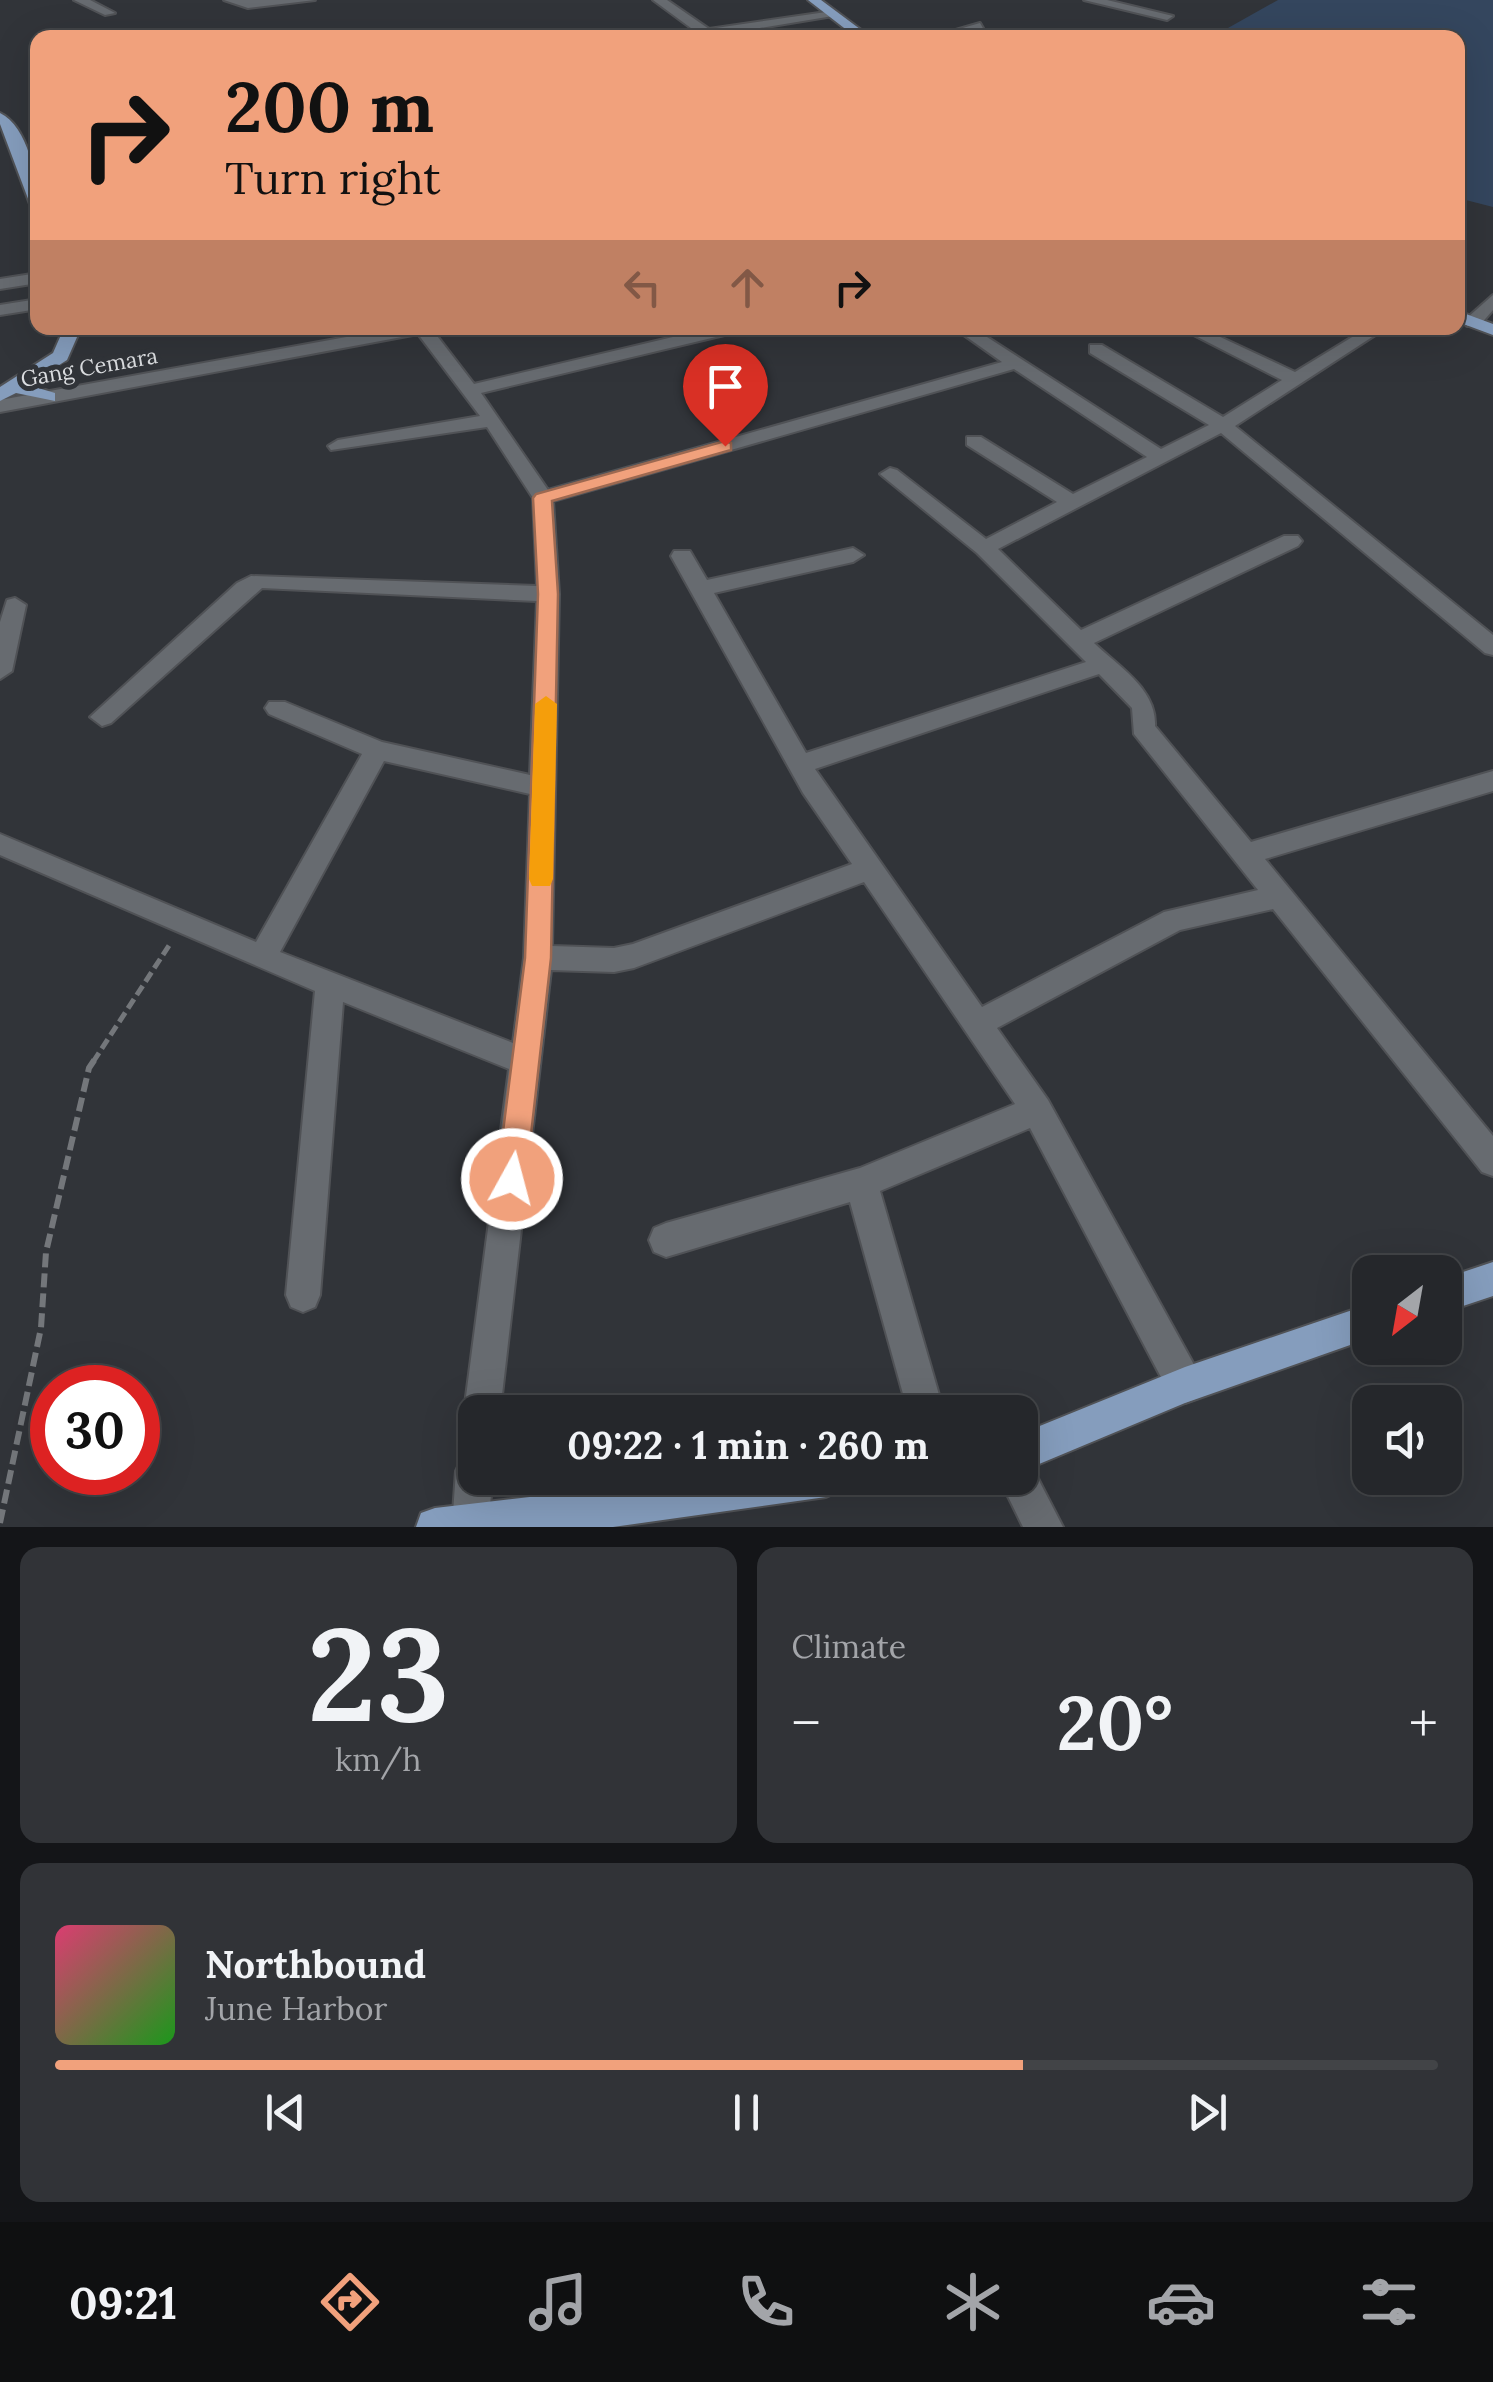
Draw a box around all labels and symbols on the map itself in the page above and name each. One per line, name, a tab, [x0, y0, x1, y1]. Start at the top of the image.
street label: Gang Cemara	[18, 341, 160, 393]
pin	[683, 344, 768, 447]
position arrow	[460, 1127, 564, 1231]
north arrow	[1352, 1255, 1462, 1365]
speed limit sign: 30	[30, 1365, 160, 1495]

